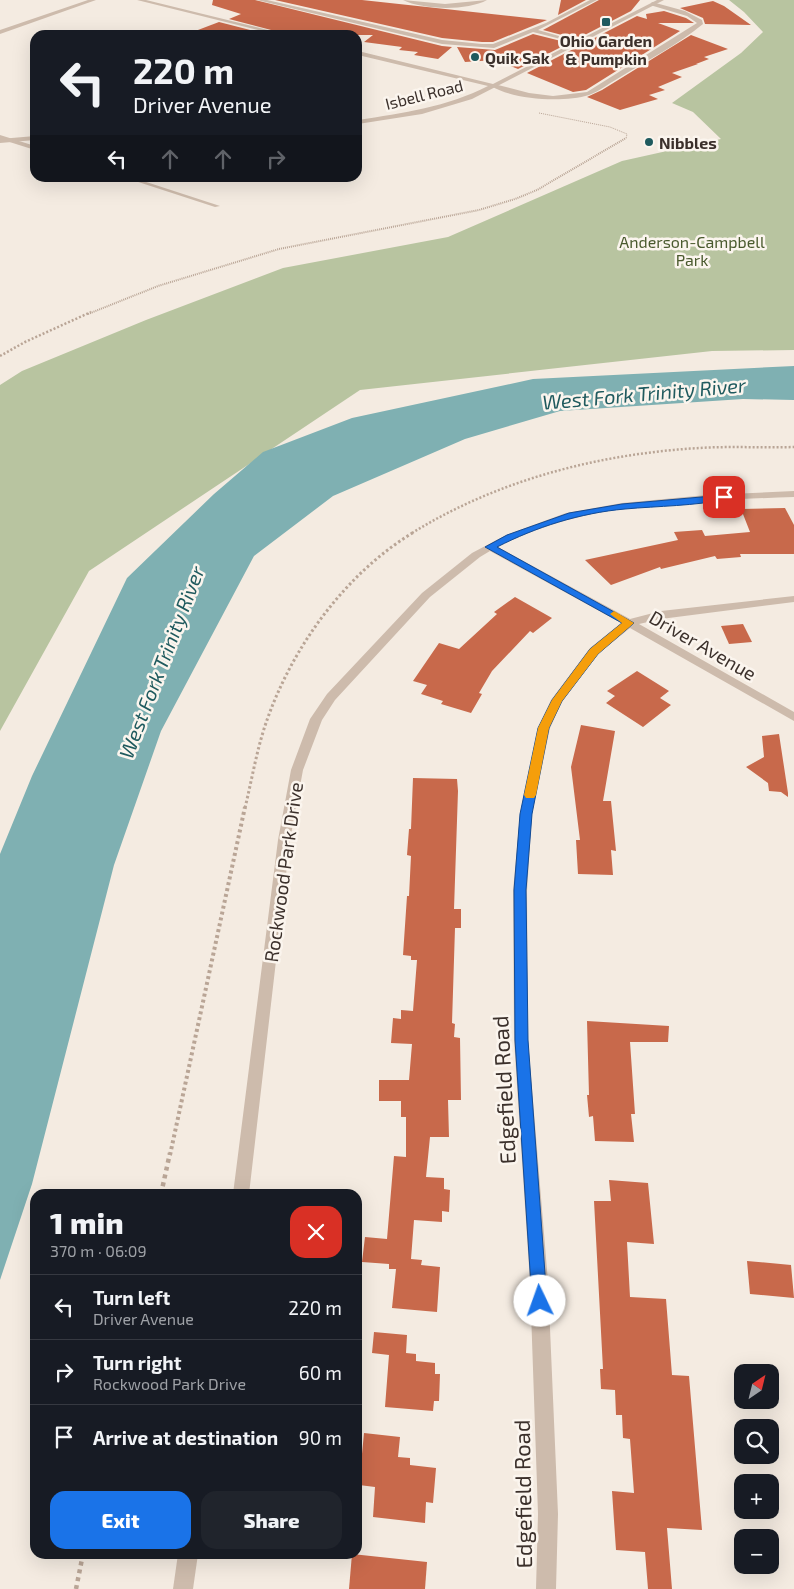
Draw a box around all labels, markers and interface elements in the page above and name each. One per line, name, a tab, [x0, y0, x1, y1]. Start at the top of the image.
marker: Ohio Garden & Pumpkin	[600, 16, 612, 28]
place label: Ohio Garden & Pumpkin	[560, 31, 652, 68]
place label: Quik Sak	[485, 48, 550, 68]
text: 220 m	[133, 49, 234, 91]
icon: left	[50, 50, 115, 115]
marker: Quik Sak	[469, 51, 481, 63]
street label: Isbell Road	[383, 75, 465, 113]
text: Driver Avenue	[133, 91, 272, 117]
place label: Nibbles	[659, 133, 717, 152]
marker: Nibbles	[643, 136, 655, 148]
icon: left	[103, 145, 131, 173]
icon: ahead	[156, 145, 184, 173]
icon: ahead	[209, 145, 237, 173]
icon: right	[262, 145, 290, 173]
park label: Anderson-Campbell Park	[619, 232, 765, 269]
water label: West Fork Trinity River	[541, 372, 748, 415]
pin	[703, 476, 745, 518]
icon: arrive	[710, 483, 738, 511]
water label: West Fork Trinity River	[113, 561, 210, 762]
street label: Driver Avenue	[645, 605, 761, 685]
street label: Rockwood Park Drive	[259, 780, 307, 964]
street label: Edgefield Road	[486, 1015, 520, 1165]
text: 1 min	[50, 1204, 124, 1240]
button: close	[290, 1206, 342, 1258]
text: 370 m · 06:09	[50, 1241, 147, 1260]
position arrow	[513, 1274, 565, 1326]
text: Turn left	[93, 1286, 170, 1309]
icon: left	[50, 1293, 78, 1321]
text: 220 m	[288, 1296, 342, 1319]
text: Driver Avenue	[93, 1309, 194, 1328]
text: Turn right	[93, 1351, 181, 1374]
icon: right	[50, 1358, 78, 1386]
text: 60 m	[299, 1361, 342, 1384]
north arrow	[734, 1364, 779, 1409]
map controls	[734, 1364, 779, 1574]
text: Rockwood Park Drive	[93, 1374, 246, 1393]
street label: Edgefield Road	[508, 1419, 536, 1569]
button: search	[734, 1419, 779, 1464]
icon: arrive	[50, 1423, 78, 1451]
text: Arrive at destination	[93, 1426, 278, 1449]
text: 90 m	[299, 1426, 342, 1449]
button: +	[734, 1474, 779, 1519]
button: Exit	[50, 1491, 191, 1549]
button: Share	[201, 1491, 342, 1549]
button: −	[734, 1529, 779, 1574]

